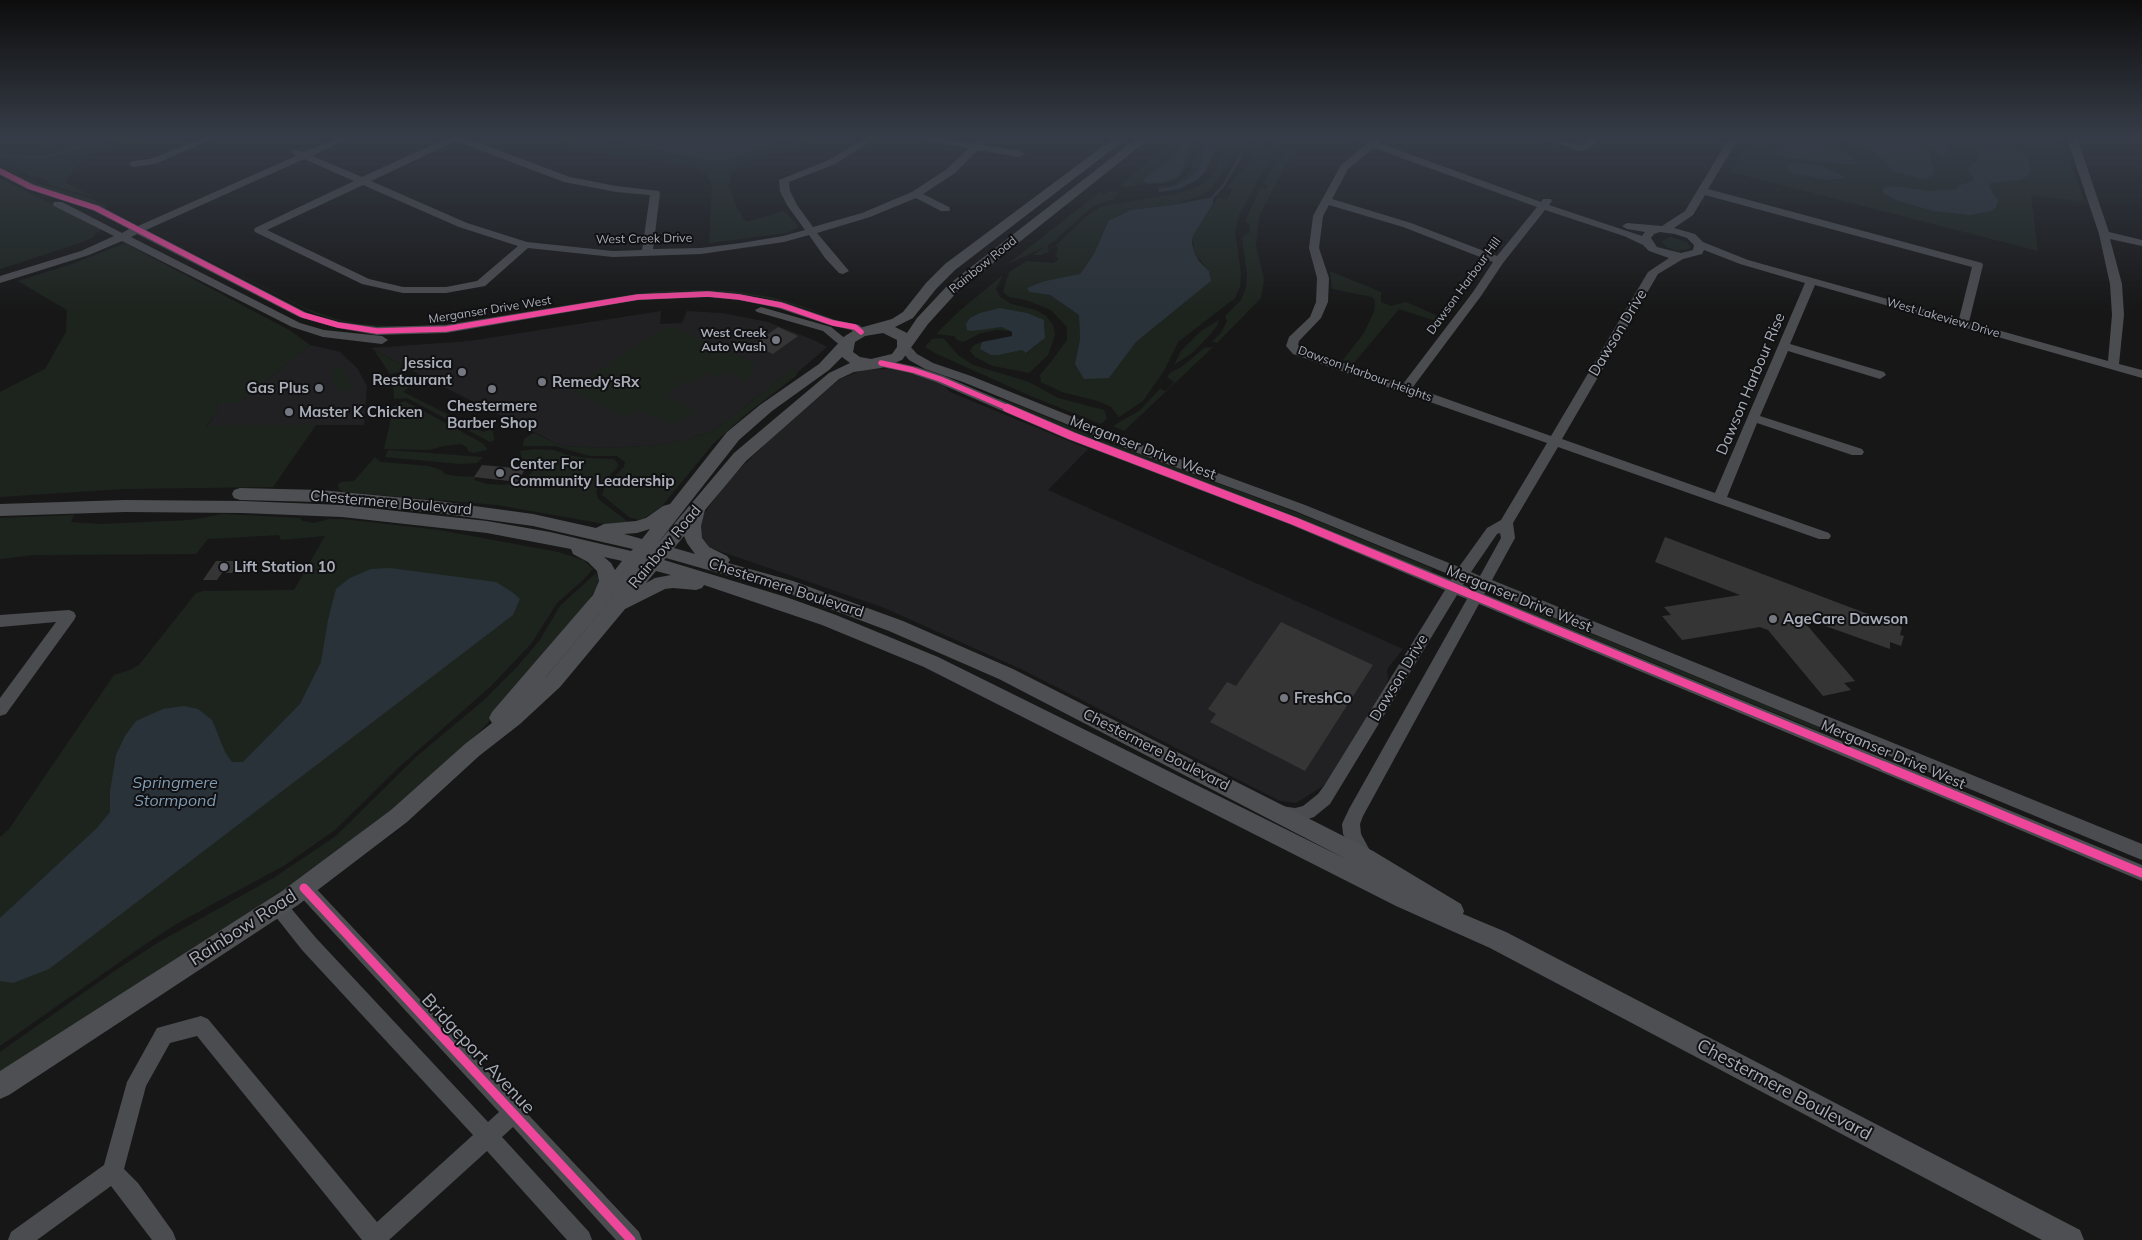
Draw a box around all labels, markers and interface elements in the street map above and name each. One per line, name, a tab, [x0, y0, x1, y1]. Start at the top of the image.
street label: West Creek Drive	[596, 231, 692, 247]
street label: Rainbow Road	[946, 234, 1020, 296]
street label: Dawson Harbour Hill	[1424, 235, 1504, 337]
street label: Dawson Drive	[1585, 286, 1651, 380]
street label: Merganser Drive West	[428, 293, 552, 327]
street label: West Lakeview Drive	[1885, 295, 2001, 341]
street label: Dawson Harbour Rise	[1713, 310, 1789, 458]
place label: West Creek Auto Wash	[700, 326, 766, 354]
marker: West Creek Auto Wash	[770, 334, 782, 346]
street label: Dawson Harbour Heights	[1296, 343, 1434, 405]
place label: Jessica Restaurant	[372, 354, 452, 389]
marker: Jessica Restaurant	[456, 366, 468, 378]
place label: Remedy’sRx	[552, 373, 639, 391]
marker: Remedy’sRx	[536, 376, 548, 388]
place label: Gas Plus	[247, 379, 309, 397]
marker: Gas Plus	[313, 382, 325, 394]
marker: Chestermere Barber Shop	[486, 383, 498, 395]
place label: Chestermere Barber Shop	[447, 397, 537, 432]
place label: Master K Chicken	[299, 403, 423, 421]
marker: Master K Chicken	[283, 406, 295, 418]
street label: Merganser Drive West	[1067, 412, 1219, 484]
place label: Center For Community Leadership	[510, 455, 675, 490]
marker: Center For Community Leadership	[494, 467, 506, 479]
street label: Chestermere Boulevard	[309, 487, 473, 519]
street label: Rainbow Road	[625, 502, 705, 592]
street label: Chestermere Boulevard	[706, 554, 866, 622]
place label: Lift Station 10	[234, 558, 335, 576]
marker: Lift Station 10	[218, 561, 230, 573]
street label: Merganser Drive West	[1444, 562, 1594, 636]
place label: AgeCare Dawson	[1783, 610, 1908, 628]
marker: AgeCare Dawson	[1767, 613, 1779, 625]
street label: Dawson Drive	[1366, 631, 1432, 725]
place label: FreshCo	[1294, 689, 1352, 707]
marker: FreshCo	[1278, 692, 1290, 704]
street label: Chestermere Boulevard	[1080, 705, 1232, 795]
street label: Merganser Drive West	[1818, 716, 1968, 794]
water label: Springmere Stormpond	[132, 773, 218, 811]
street label: Rainbow Road	[185, 885, 301, 971]
street label: Bridgeport Avenue	[417, 989, 539, 1119]
street label: Chestermere Boulevard	[1693, 1035, 1875, 1145]

